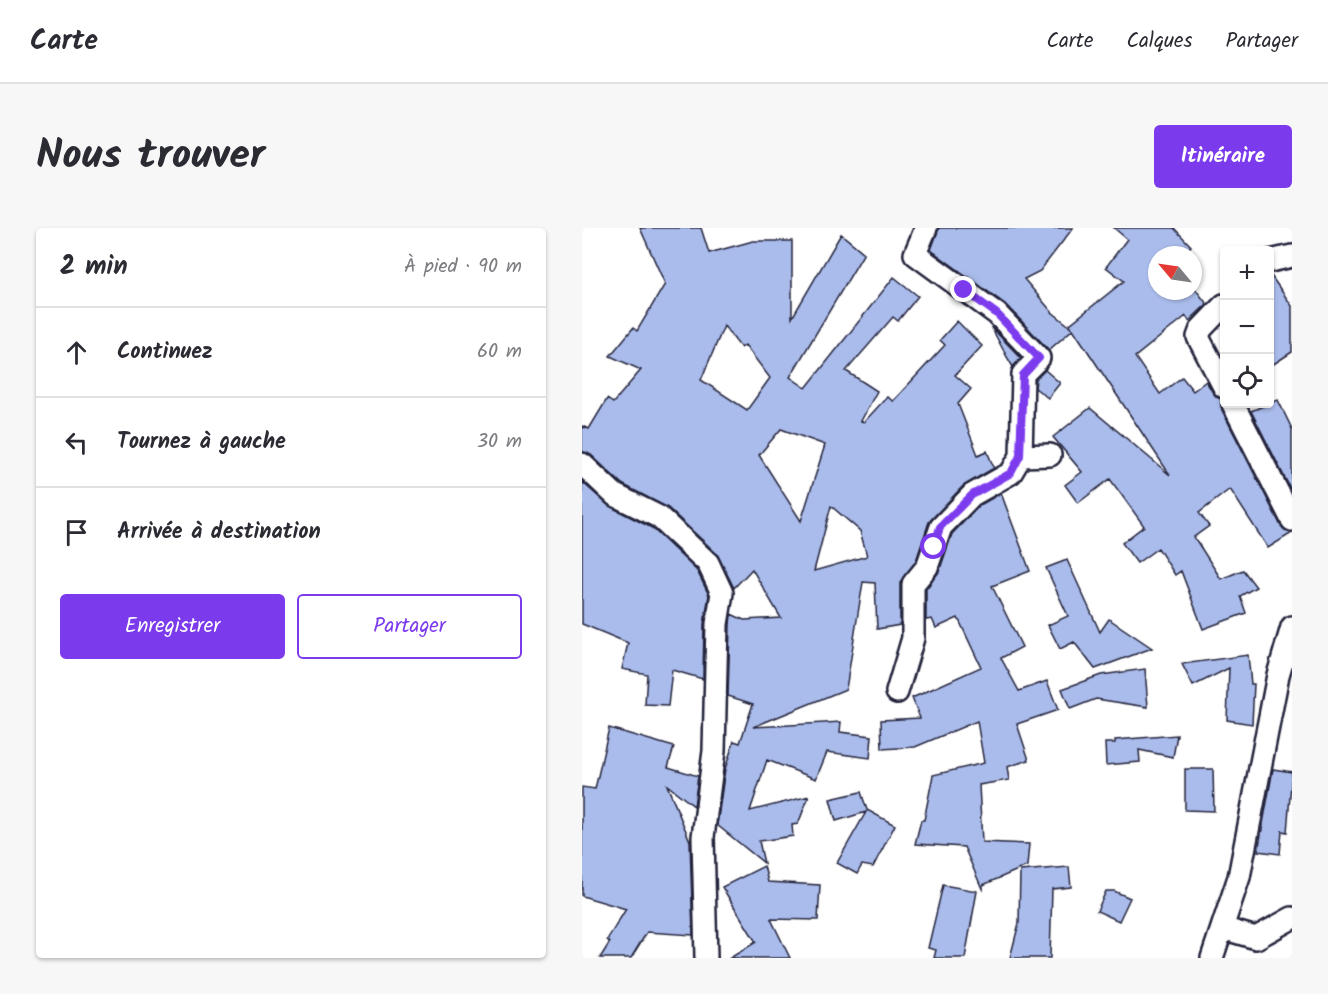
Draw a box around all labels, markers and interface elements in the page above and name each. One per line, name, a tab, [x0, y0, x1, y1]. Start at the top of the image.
text: Carte	[30, 19, 98, 64]
text: Carte	[1046, 25, 1093, 58]
text: Calques	[1126, 25, 1192, 58]
text: Partager	[1225, 25, 1298, 58]
text: Nous trouver	[36, 123, 265, 190]
button: Itinéraire	[1154, 125, 1292, 188]
text: 2 min	[60, 246, 128, 288]
north arrow	[1148, 246, 1202, 300]
map controls	[1220, 246, 1274, 408]
button: +	[1220, 246, 1274, 300]
text: À pied · 90 m	[404, 251, 522, 283]
route end	[950, 276, 976, 302]
button: −	[1220, 300, 1274, 354]
text: Continuez	[117, 335, 213, 370]
icon: ahead	[60, 336, 93, 369]
text: 60 m	[477, 336, 522, 368]
button: locate	[1220, 354, 1274, 408]
text: Tournez à gauche	[117, 425, 286, 460]
icon: left	[60, 426, 93, 459]
text: 30 m	[477, 426, 522, 458]
text: Arrivée à destination	[117, 515, 321, 550]
icon: arrive	[60, 516, 93, 549]
route start	[920, 533, 946, 559]
button: Enregistrer	[60, 594, 285, 659]
button: Partager	[297, 594, 522, 659]

